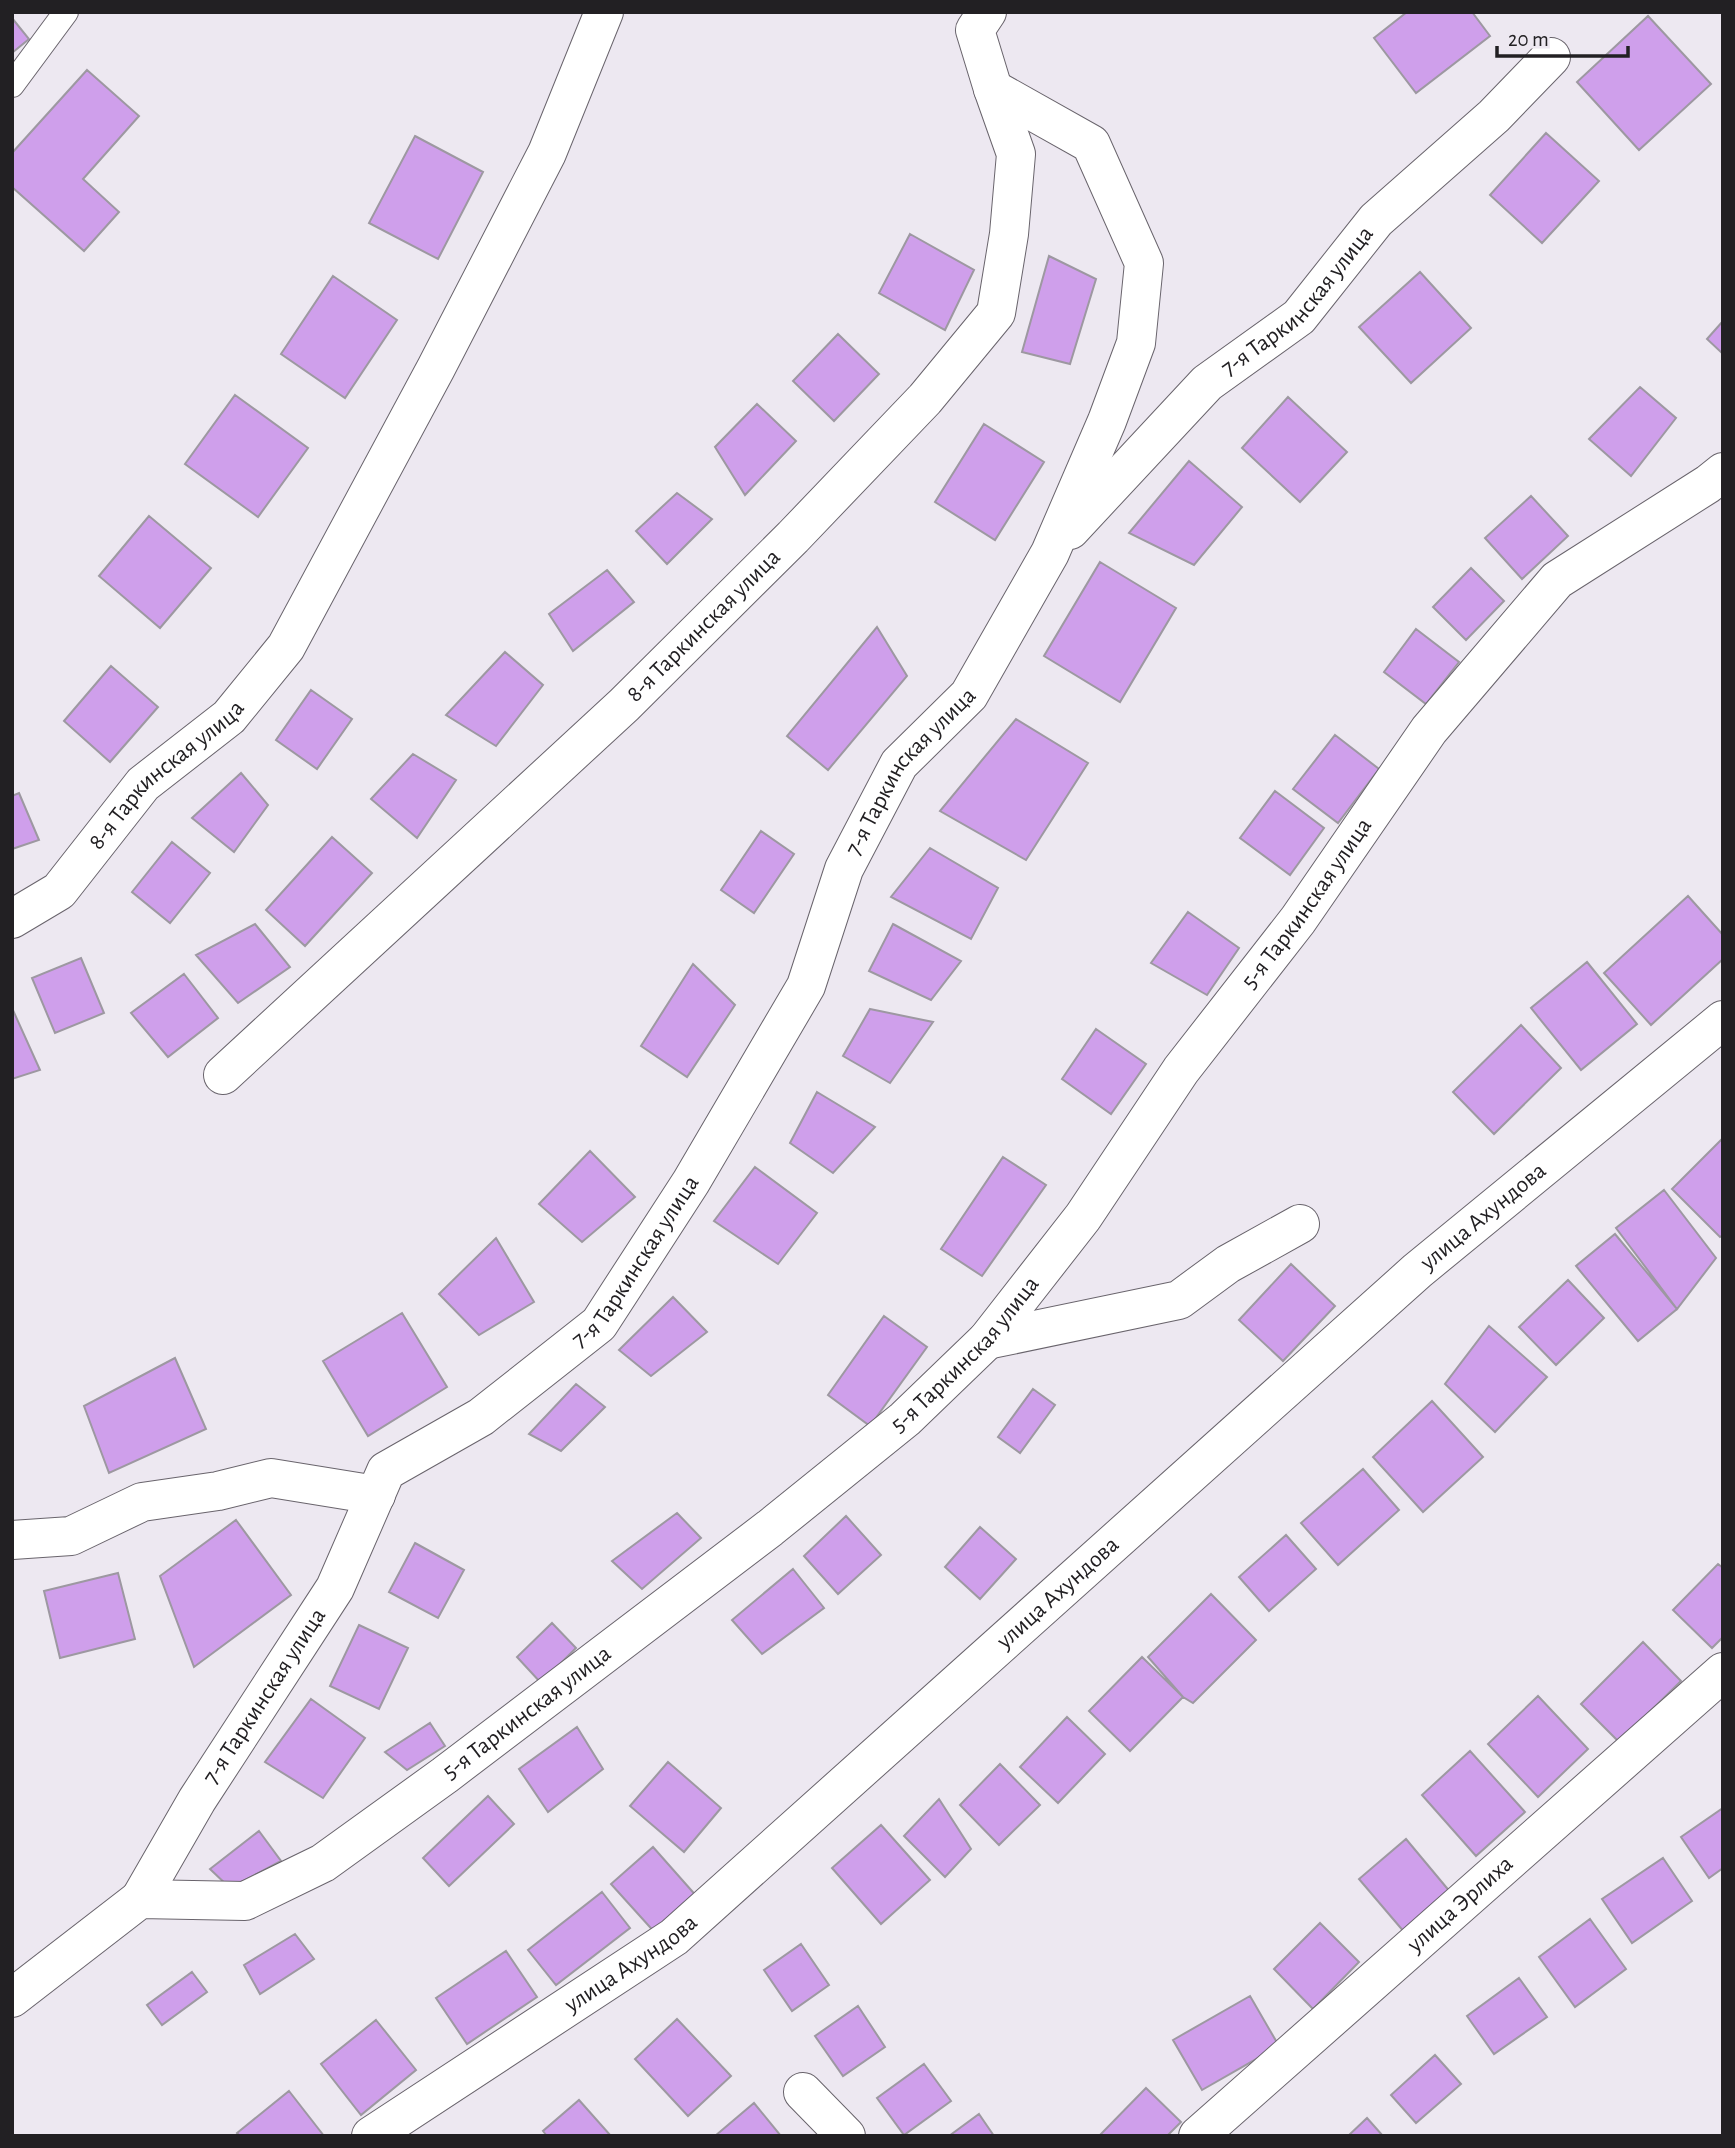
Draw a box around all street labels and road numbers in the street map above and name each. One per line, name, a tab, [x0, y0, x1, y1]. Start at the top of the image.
street label: 7-я Таркинская улица	[1217, 222, 1378, 381]
street label: 8-я Таркинская улица	[622, 545, 785, 707]
street label: 7-я Таркинская улица	[841, 683, 981, 860]
street label: 8-я Таркинская улица	[84, 696, 249, 854]
street label: 5-я Таркинская улица	[1237, 814, 1376, 993]
street label: улица Ахундова	[1415, 1158, 1551, 1276]
street label: 7-я Таркинская улица	[568, 1172, 704, 1352]
street label: 5-я Таркинская улица	[887, 1272, 1044, 1437]
street label: улица Ахундова	[992, 1532, 1123, 1654]
street label: 7-я Таркинская улица	[199, 1604, 330, 1788]
street label: 5-я Таркинская улица	[438, 1641, 616, 1784]
street label: улица Эрлиха	[1402, 1852, 1518, 1958]
street label: улица Ахундова	[560, 1910, 702, 2018]

